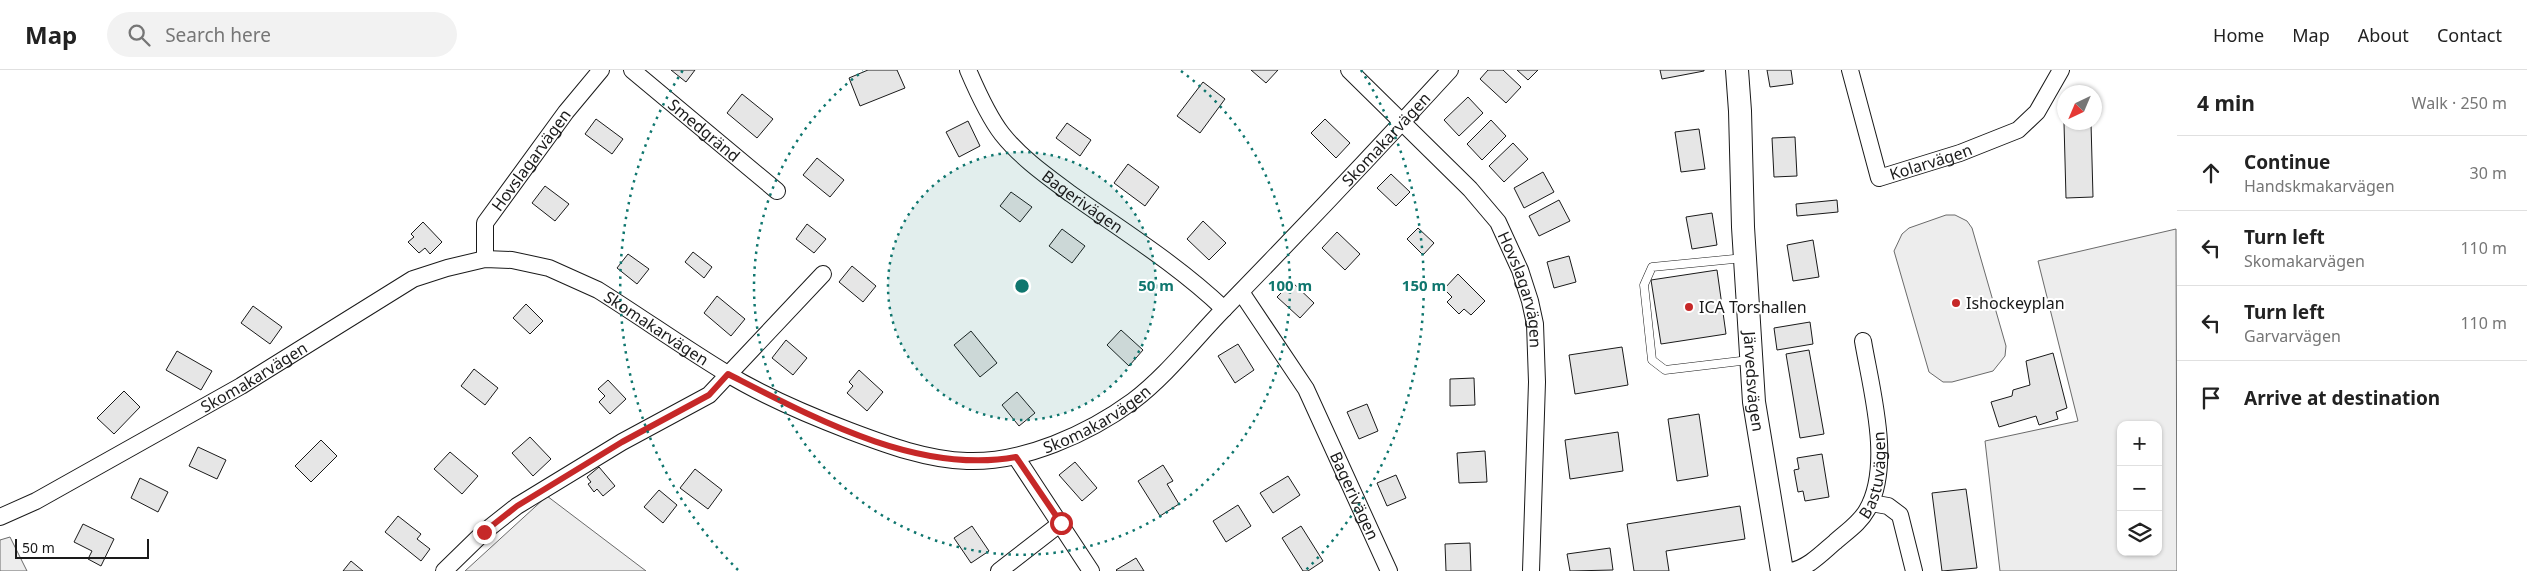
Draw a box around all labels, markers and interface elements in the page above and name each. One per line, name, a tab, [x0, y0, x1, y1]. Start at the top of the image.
search box	[107, 12, 457, 57]
text: Map	[25, 18, 77, 51]
icon: search	[125, 21, 153, 49]
text: Search here	[165, 22, 271, 48]
text: Home	[2213, 23, 2264, 47]
text: Map	[2292, 23, 2330, 47]
text: About	[2358, 23, 2409, 47]
text: Contact	[2437, 23, 2502, 47]
north arrow	[2057, 85, 2102, 130]
street label: Skomakarvägen	[1337, 88, 1435, 191]
text: 4 min	[2197, 89, 2255, 117]
text: Walk · 250 m	[2412, 92, 2507, 114]
street label: Smedgränd	[664, 94, 745, 167]
street label: Hovslagarvägen	[486, 104, 576, 216]
street label: Kolarvägen	[1887, 138, 1975, 185]
text: Continue	[2244, 149, 2330, 175]
icon: ahead	[2197, 159, 2225, 187]
text: 30 m	[2470, 162, 2507, 184]
street label: Bagerivägen	[1037, 165, 1127, 238]
text: Handskmakarvägen	[2244, 175, 2395, 197]
text: Turn left	[2244, 224, 2325, 250]
street label: Hovslagarvägen	[1493, 228, 1547, 348]
icon: left	[2197, 234, 2225, 262]
text: 110 m	[2460, 237, 2507, 259]
text: Skomakarvägen	[2244, 250, 2365, 272]
text: 50 m	[1138, 275, 1174, 295]
text: 100 m	[1268, 275, 1312, 295]
text: 150 m	[1402, 275, 1446, 295]
centre of rings	[1013, 277, 1031, 295]
street label: Skomakarvägen	[600, 286, 713, 370]
place label: Ishockeyplan	[1966, 292, 2065, 314]
place label: ICA Torshallen	[1699, 296, 1807, 318]
marker: Ishockeyplan	[1950, 297, 1962, 309]
text: Turn left	[2244, 299, 2325, 325]
marker: ICA Torshallen	[1683, 301, 1695, 313]
icon: left	[2197, 309, 2225, 337]
text: 110 m	[2460, 312, 2507, 334]
text: Garvarvägen	[2244, 325, 2341, 347]
street label: Järvedsvägen	[1738, 329, 1770, 433]
street label: Skomakarvägen	[196, 336, 311, 418]
street label: Skomakarvägen	[1040, 380, 1155, 458]
icon: arrive	[2197, 384, 2225, 412]
text: Arrive at destination	[2244, 385, 2440, 411]
map controls	[2117, 421, 2162, 556]
button: +	[2117, 421, 2162, 466]
street label: Bastuvägen	[1853, 431, 1890, 523]
street label: Bagerivägen	[1325, 448, 1384, 543]
button: −	[2117, 466, 2162, 511]
button: layers	[2117, 511, 2162, 556]
route start	[1050, 512, 1073, 535]
route end	[473, 521, 496, 544]
scale bar	[15, 536, 149, 559]
text: 50 m	[22, 538, 55, 557]

